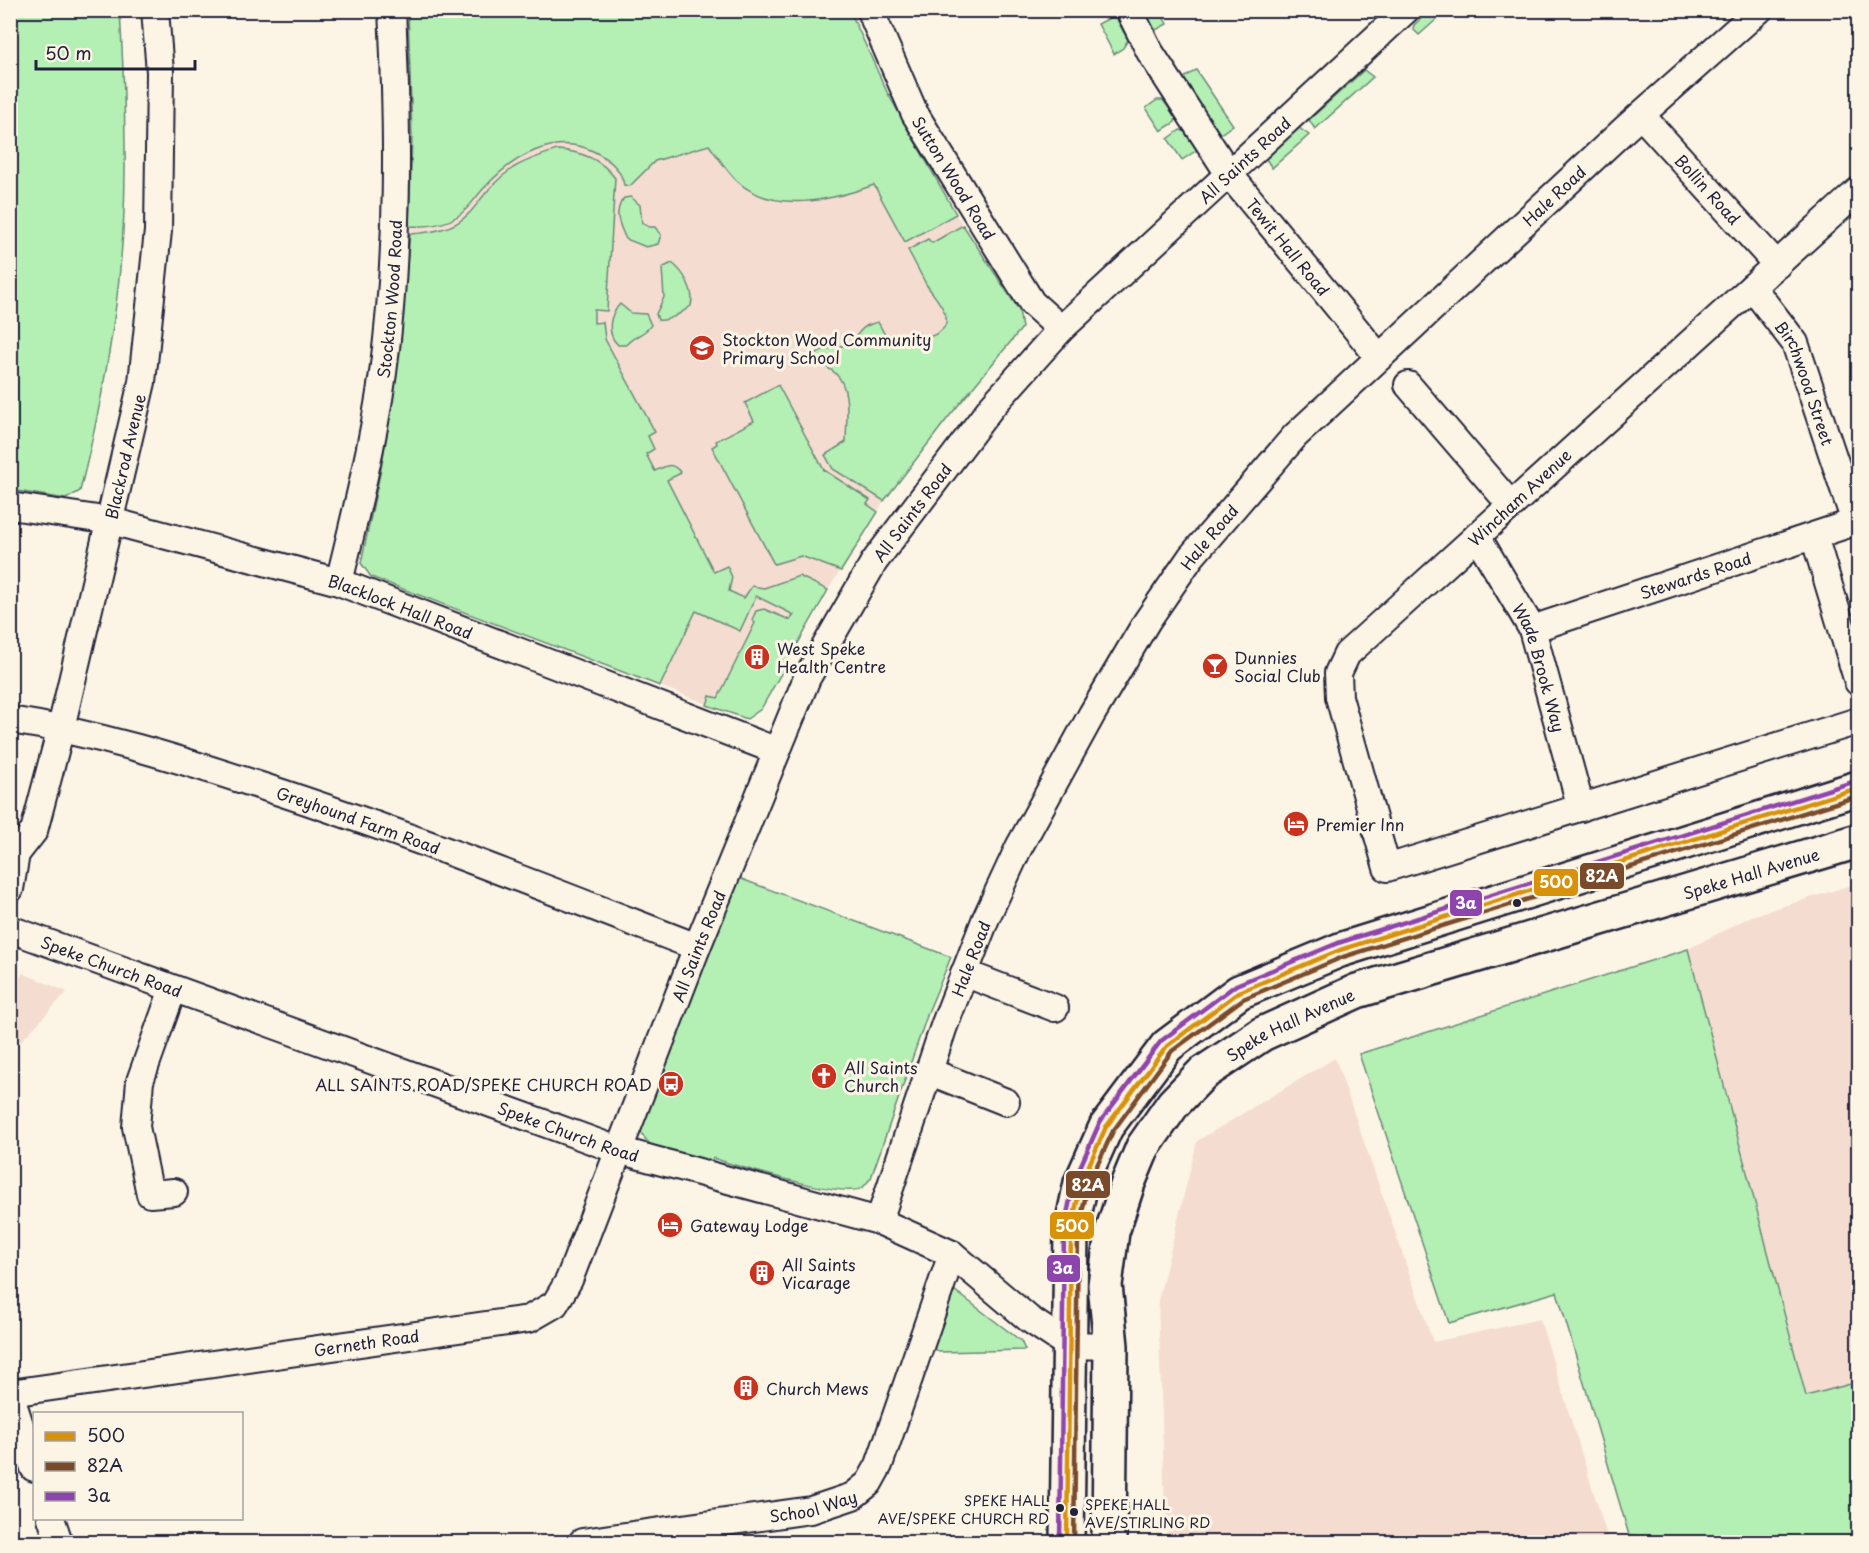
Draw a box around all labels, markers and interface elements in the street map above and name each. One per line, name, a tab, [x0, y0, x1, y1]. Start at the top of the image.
scale bar	[36, 33, 195, 71]
text: 50 m	[45, 39, 92, 66]
street label: Sutton Wood Road	[907, 111, 1002, 244]
street label: All Saints Road	[1193, 111, 1296, 208]
street label: Bollin Road	[1670, 149, 1747, 230]
street label: Hale Road	[1516, 160, 1591, 231]
street label: Tewit Hall Road	[1241, 192, 1336, 301]
street label: Stockton Wood Road	[370, 219, 407, 380]
street label: Birchwood Street	[1769, 315, 1841, 449]
place label: Stockton Wood Community Primary School	[722, 327, 931, 369]
school or university icon: Stockton Wood Community Primary School	[687, 333, 717, 363]
street label: Blackrod Avenue	[98, 391, 151, 522]
street label: Wincham Avenue	[1462, 443, 1576, 551]
street label: All Saints Road	[867, 458, 957, 566]
street label: Hale Road	[1174, 499, 1243, 574]
street label: Stewards Road	[1636, 545, 1754, 605]
street label: Blacklock Hall Road	[326, 568, 476, 644]
street label: Wade Brook Way	[1507, 598, 1572, 735]
place label: West Speke Health Centre	[777, 636, 886, 678]
building icon: West Speke Health Centre	[742, 642, 772, 672]
place label: Dunnies Social Club	[1234, 645, 1321, 687]
bar icon: Dunnies Social Club	[1200, 651, 1230, 681]
street label: Greyhound Farm Road	[273, 780, 444, 860]
hotel icon: Premier Inn	[1281, 809, 1311, 839]
place label: Premier Inn	[1316, 812, 1405, 836]
street label: Speke Hall Avenue	[1680, 841, 1822, 905]
line badge: 82A	[1579, 862, 1625, 890]
text: 82A	[1586, 863, 1619, 887]
line badge: 500	[1533, 868, 1579, 897]
text: 500	[1539, 869, 1573, 893]
street label: All Saints Road	[665, 887, 731, 1005]
line badge: 3a	[1449, 889, 1483, 917]
text: 3a	[1455, 890, 1477, 914]
unlabelled marker	[1511, 897, 1523, 909]
street label: Hale Road	[945, 917, 996, 1000]
street label: Speke Church Road	[38, 929, 185, 1003]
street label: Speke Hall Avenue	[1221, 982, 1358, 1067]
place label: All Saints Church	[844, 1055, 918, 1097]
church icon: All Saints Church	[809, 1061, 839, 1091]
bus stop icon: ALL SAINTS ROAD/SPEKE CHURCH ROAD	[656, 1069, 686, 1099]
place label: ALL SAINTS ROAD/SPEKE CHURCH ROAD	[315, 1072, 652, 1096]
street label: Speke Church Road	[494, 1095, 642, 1167]
line badge: 82A	[1065, 1170, 1111, 1199]
text: 82A	[1072, 1172, 1105, 1196]
hotel icon: Gateway Lodge	[655, 1210, 685, 1240]
line badge: 500	[1049, 1211, 1095, 1240]
place label: Gateway Lodge	[690, 1213, 808, 1237]
text: 500	[1055, 1213, 1089, 1237]
place label: All Saints Vicarage	[782, 1252, 856, 1294]
line badge: 3a	[1046, 1254, 1081, 1283]
text: 3a	[1052, 1255, 1074, 1279]
building icon: All Saints Vicarage	[747, 1258, 777, 1288]
street label: Gerneth Road	[312, 1323, 421, 1362]
building icon: Church Mews	[731, 1373, 761, 1403]
place label: Church Mews	[766, 1376, 869, 1400]
legend	[33, 1412, 243, 1520]
text: 500	[87, 1421, 125, 1448]
text: 82A	[87, 1451, 123, 1478]
text: 3a	[87, 1481, 111, 1508]
street label: School Way	[768, 1484, 860, 1528]
place label: SPEKE HALL AVE/SPEKE CHURCH RD	[878, 1490, 1049, 1529]
place label: SPEKE HALL AVE/STIRLING RD	[1085, 1494, 1210, 1533]
marker: SPEKE HALL AVE/SPEKE CHURCH RD	[1054, 1502, 1066, 1514]
marker: SPEKE HALL AVE/STIRLING RD	[1068, 1506, 1080, 1518]

